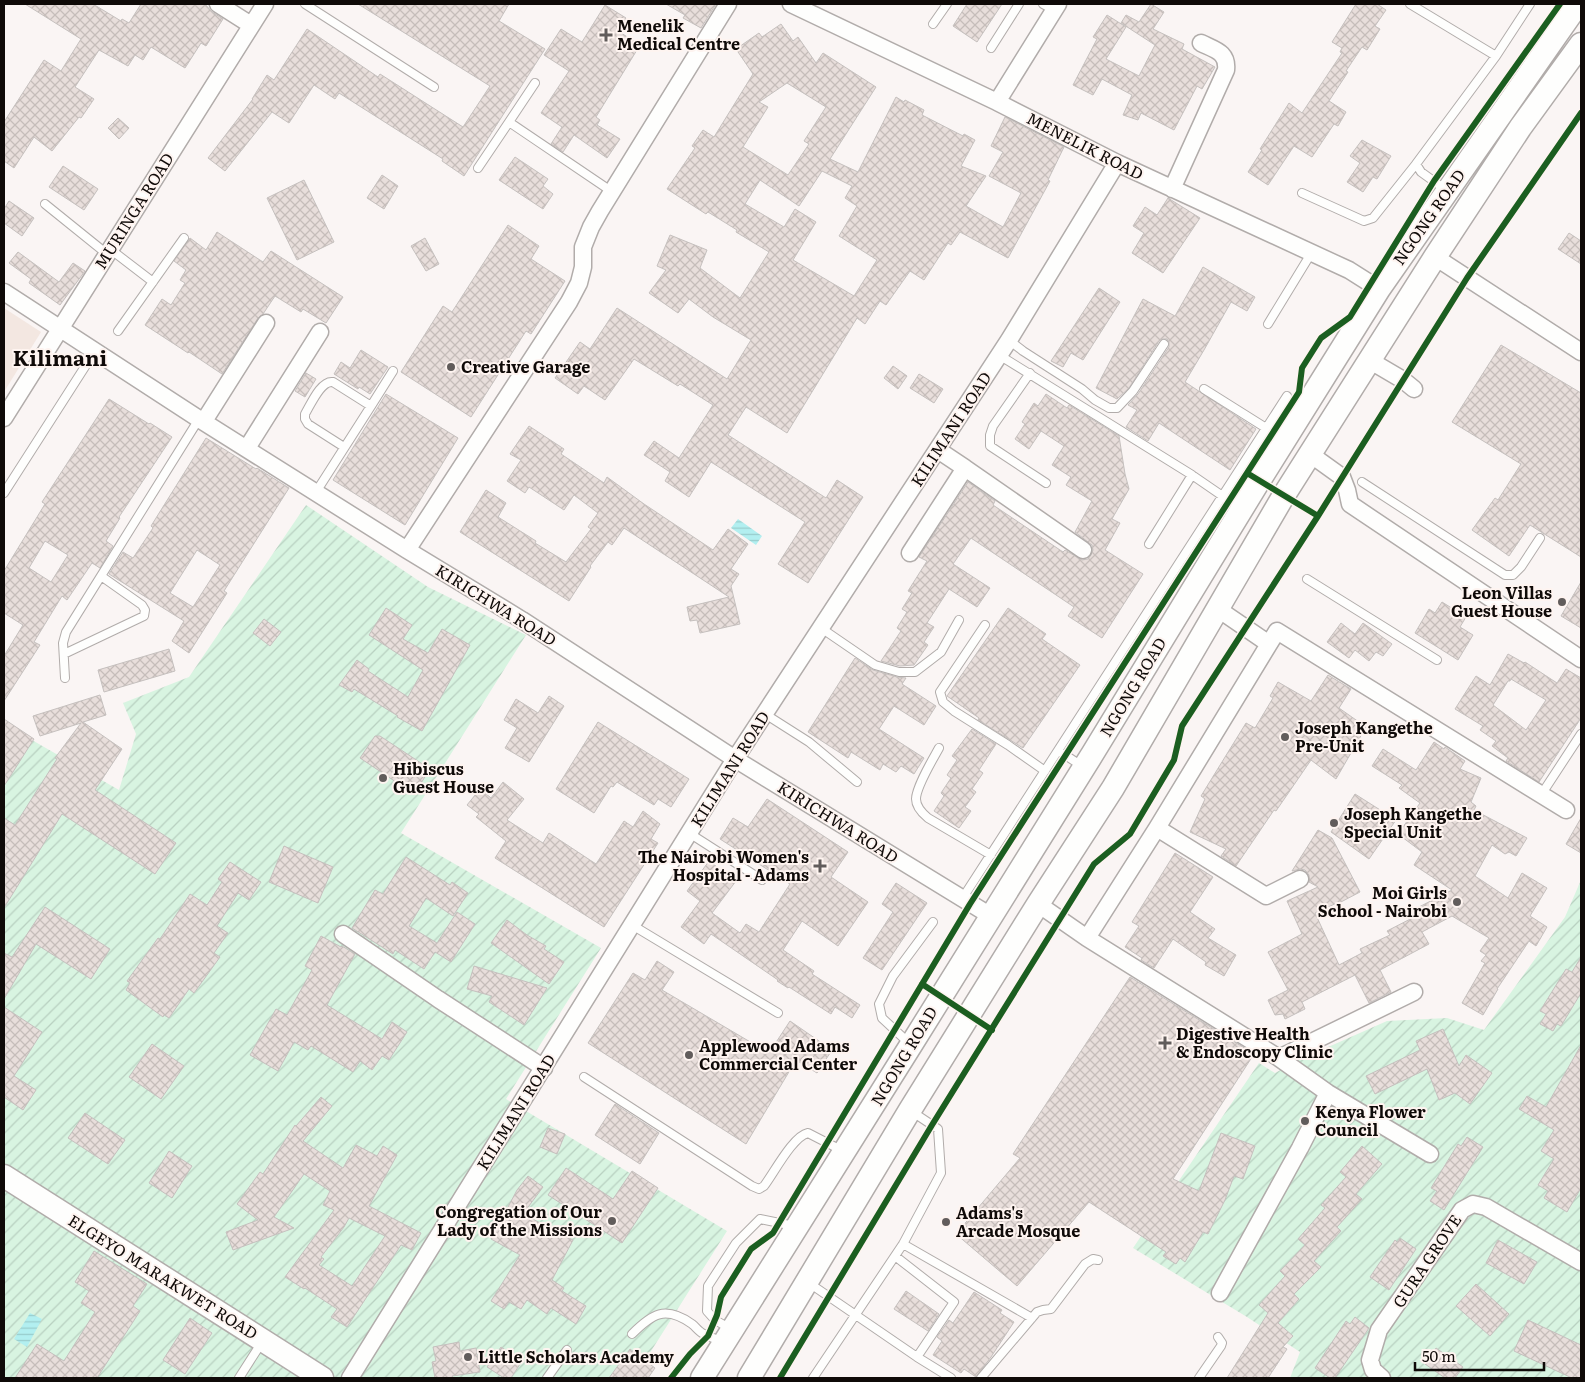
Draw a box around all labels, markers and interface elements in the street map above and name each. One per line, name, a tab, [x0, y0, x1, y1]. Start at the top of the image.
place label: Menelik Medical Centre	[617, 13, 740, 55]
marker: Menelik Medical Centre	[599, 28, 613, 42]
street label: MENELIK ROAD	[1023, 105, 1148, 185]
street label: MURINGA ROAD	[88, 147, 179, 273]
street label: NGONG ROAD	[1386, 164, 1470, 269]
district label: Kilimani	[13, 341, 108, 372]
place label: Creative Garage	[461, 354, 590, 378]
marker: Creative Garage	[445, 361, 457, 373]
street label: KILIMANI ROAD	[904, 366, 996, 491]
street label: KIRICHWA ROAD	[431, 557, 562, 651]
place label: Leon Villas Guest House	[1451, 580, 1552, 622]
marker: Leon Villas Guest House	[1556, 596, 1568, 608]
street label: NGONG ROAD	[1093, 632, 1171, 741]
street label: KILIMANI ROAD	[684, 706, 774, 831]
place label: Joseph Kangethe Pre-Unit	[1295, 715, 1433, 757]
marker: Joseph Kangethe Pre-Unit	[1279, 731, 1291, 743]
place label: Hibiscus Guest House	[393, 756, 494, 798]
marker: Hibiscus Guest House	[377, 772, 389, 784]
street label: KIRICHWA ROAD	[773, 774, 904, 868]
place label: Joseph Kangethe Special Unit	[1344, 801, 1482, 843]
marker: Joseph Kangethe Special Unit	[1328, 817, 1340, 829]
place label: The Nairobi Women's Hospital - Adams	[638, 844, 809, 886]
marker: The Nairobi Women's Hospital - Adams	[813, 859, 827, 873]
place label: Moi Girls School - Nairobi	[1318, 880, 1447, 922]
marker: Moi Girls School - Nairobi	[1451, 896, 1463, 908]
street label: NGONG ROAD	[864, 1001, 942, 1110]
place label: Digestive Health & Endoscopy Clinic	[1176, 1021, 1333, 1063]
place label: Applewood Adams Commercial Center	[699, 1033, 857, 1075]
marker: Digestive Health & Endoscopy Clinic	[1158, 1036, 1172, 1050]
street label: KILIMANI ROAD	[470, 1049, 560, 1174]
marker: Applewood Adams Commercial Center	[683, 1049, 695, 1061]
place label: Kenya Flower Council	[1315, 1099, 1426, 1141]
marker: Kenya Flower Council	[1299, 1115, 1311, 1127]
place label: Congregation of Our Lady of the Missions	[435, 1199, 602, 1241]
place label: Adams's Arcade Mosque	[956, 1200, 1080, 1242]
street label: ELGEYO MARAKWET ROAD	[64, 1208, 263, 1345]
street label: GURA GROVE	[1386, 1209, 1466, 1312]
marker: Congregation of Our Lady of the Missions	[606, 1215, 618, 1227]
marker: Adams's Arcade Mosque	[940, 1216, 952, 1228]
scale bar	[1415, 1340, 1544, 1372]
place label: Little Scholars Academy	[478, 1344, 674, 1368]
text: 50 m	[1422, 1344, 1456, 1367]
marker: Little Scholars Academy	[462, 1351, 474, 1363]

